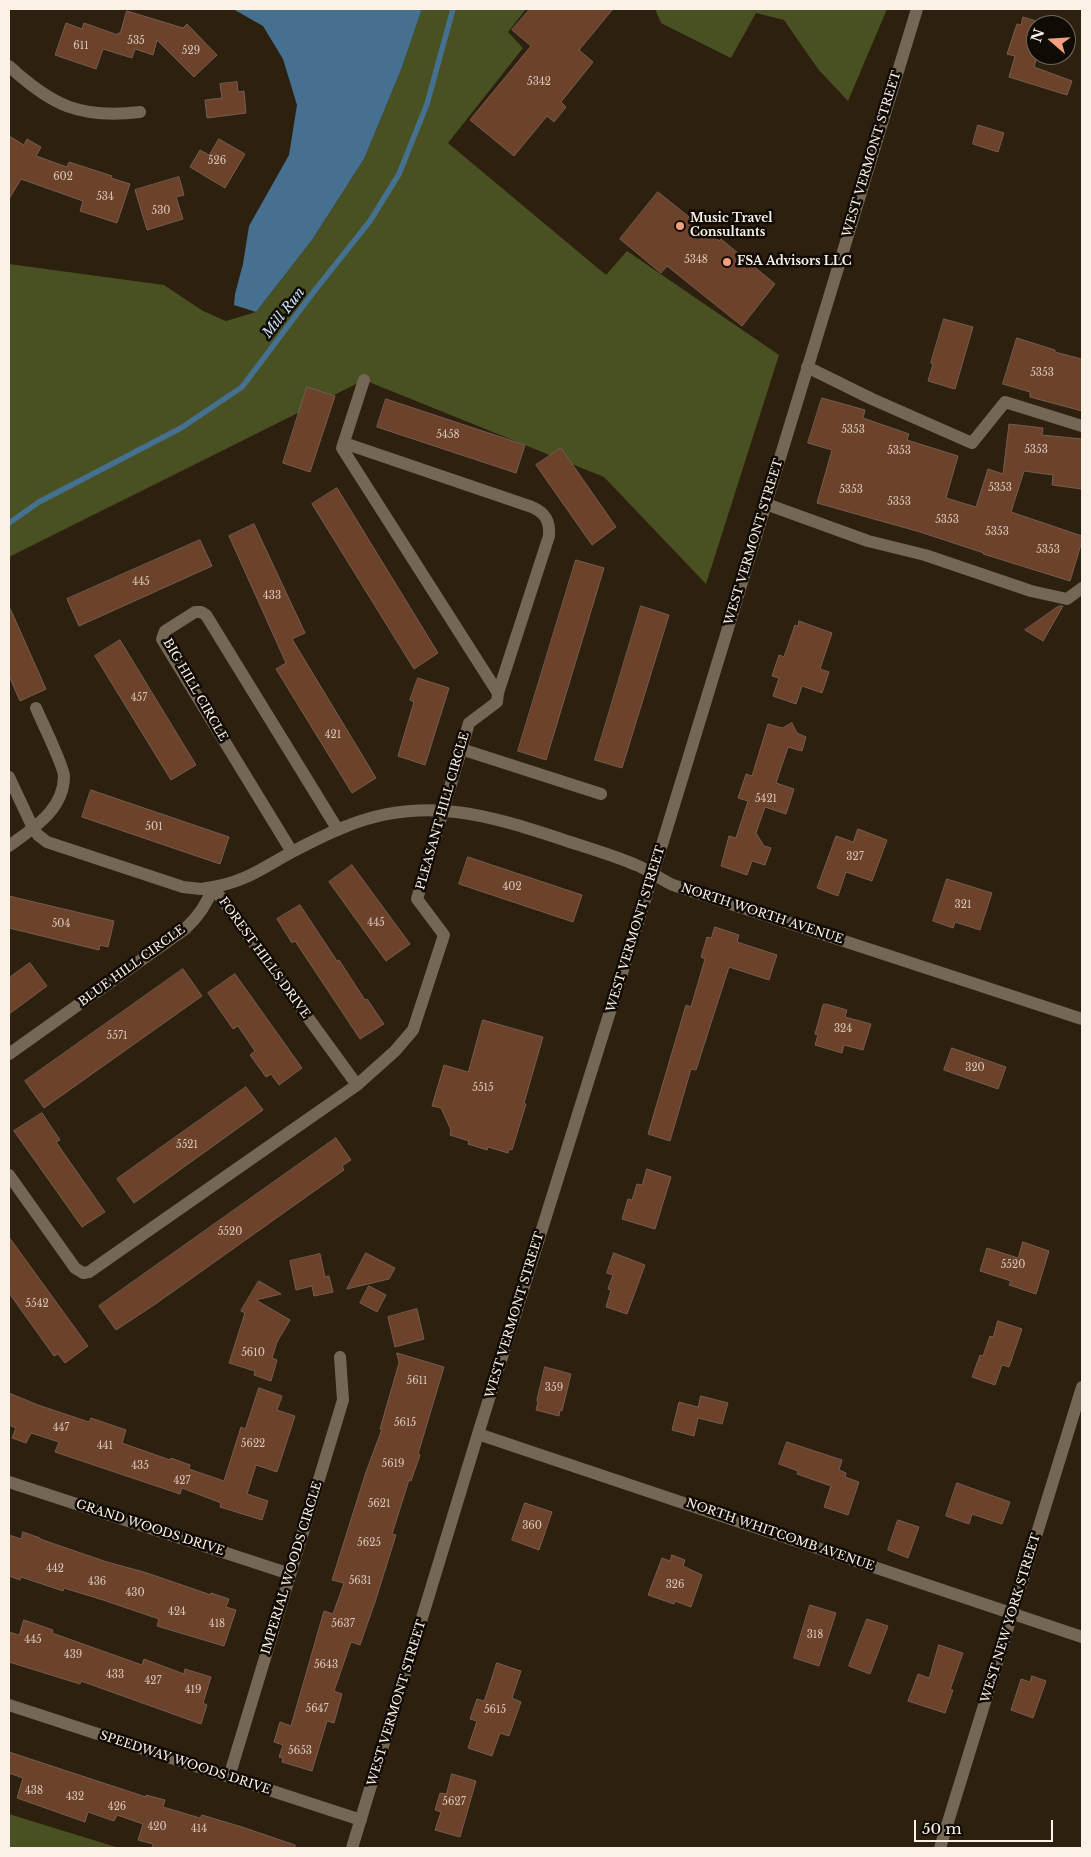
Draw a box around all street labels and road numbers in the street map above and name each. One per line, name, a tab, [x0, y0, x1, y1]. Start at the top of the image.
street label: WEST VERMONT STREET	[840, 69, 904, 239]
street label: WEST VERMONT STREET	[722, 457, 786, 627]
street label: BIG HILL CIRCLE	[160, 636, 230, 744]
street label: PLEASANT HILL CIRCLE	[414, 730, 472, 892]
street label: WEST VERMONT STREET	[604, 844, 668, 1014]
street label: NORTH WORTH AVENUE	[679, 881, 845, 947]
street label: FOREST HILLS DRIVE	[215, 895, 313, 1021]
street label: BLUE HILL CIRCLE	[76, 923, 188, 1009]
street label: WEST VERMONT STREET	[483, 1230, 547, 1400]
street label: IMPERIAL WOODS CIRCLE	[259, 1480, 325, 1656]
street label: NORTH WHITCOMB AVENUE	[684, 1496, 876, 1574]
street label: GRAND WOODS DRIVE	[74, 1497, 226, 1559]
street label: WEST NEW YORK STREET	[978, 1532, 1044, 1704]
street label: WEST VERMONT STREET	[365, 1618, 429, 1788]
street label: SPEEDWAY WOODS DRIVE	[98, 1729, 272, 1797]

